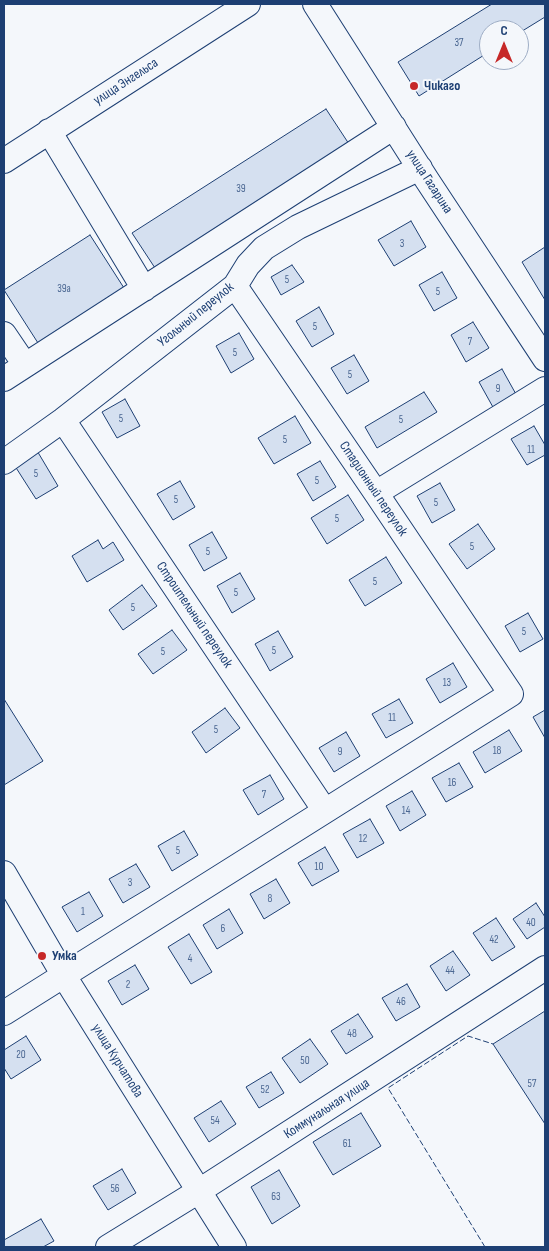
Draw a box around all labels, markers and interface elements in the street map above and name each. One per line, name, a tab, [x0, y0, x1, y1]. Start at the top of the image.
north arrow	[479, 20, 529, 70]
text: С	[500, 22, 508, 39]
house number: 37	[454, 36, 464, 50]
street label: улица Энгельса	[91, 55, 161, 109]
place label: Чикаго	[424, 78, 460, 94]
marker: Чикаго	[408, 80, 420, 92]
street label: улица Гагарина	[402, 147, 456, 217]
house number: 39	[236, 182, 246, 196]
house number: 3	[400, 237, 404, 251]
house number: 5	[285, 273, 289, 287]
street label: Угольный переулок	[155, 279, 237, 351]
house number: 39а	[57, 282, 71, 296]
house number: 5	[436, 285, 440, 299]
house number: 5	[313, 320, 317, 334]
house number: 7	[468, 335, 472, 349]
house number: 5	[233, 346, 237, 360]
house number: 5	[348, 368, 352, 382]
house number: 9	[496, 382, 500, 396]
house number: 5	[119, 412, 123, 426]
house number: 5	[399, 413, 403, 427]
house number: 5	[283, 433, 287, 447]
street label: Стадионный переулок	[335, 438, 411, 540]
house number: 11	[527, 443, 535, 457]
house number: 5	[34, 467, 38, 481]
house number: 5	[315, 474, 319, 488]
house number: 5	[174, 493, 178, 507]
house number: 5	[434, 496, 438, 510]
house number: 5	[335, 512, 339, 526]
house number: 5	[470, 540, 474, 554]
house number: 5	[206, 545, 210, 559]
street label: Строительный переулок	[152, 559, 236, 671]
house number: 5	[373, 575, 377, 589]
house number: 5	[234, 586, 238, 600]
house number: 5	[131, 601, 135, 615]
house number: 5	[522, 625, 526, 639]
house number: 5	[272, 644, 276, 658]
house number: 5	[161, 645, 165, 659]
house number: 13	[443, 676, 451, 690]
house number: 11	[388, 711, 396, 725]
house number: 5	[214, 723, 218, 737]
house number: 18	[493, 744, 501, 758]
house number: 9	[338, 745, 342, 759]
house number: 16	[448, 776, 456, 790]
house number: 7	[262, 788, 266, 802]
house number: 14	[402, 804, 410, 818]
house number: 12	[359, 832, 367, 846]
house number: 5	[176, 844, 180, 858]
house number: 10	[315, 860, 323, 874]
house number: 3	[128, 876, 132, 890]
house number: 8	[268, 892, 272, 906]
house number: 1	[81, 905, 85, 919]
house number: 40	[526, 916, 536, 930]
house number: 6	[221, 922, 225, 936]
house number: 42	[489, 933, 499, 947]
place label: Умка	[52, 948, 77, 964]
marker: Умка	[36, 950, 48, 962]
house number: 4	[188, 952, 192, 966]
house number: 44	[445, 964, 455, 978]
house number: 2	[126, 978, 130, 992]
house number: 46	[396, 995, 406, 1009]
street label: улица Курчатова	[88, 1021, 146, 1101]
house number: 48	[347, 1027, 357, 1041]
house number: 20	[16, 1048, 26, 1062]
house number: 50	[300, 1054, 310, 1068]
street label: Коммунальная улица	[281, 1075, 373, 1143]
house number: 57	[528, 1077, 536, 1091]
house number: 52	[261, 1083, 269, 1097]
house number: 54	[210, 1114, 220, 1128]
house number: 61	[343, 1137, 351, 1151]
house number: 56	[110, 1182, 120, 1196]
house number: 63	[271, 1190, 281, 1204]

